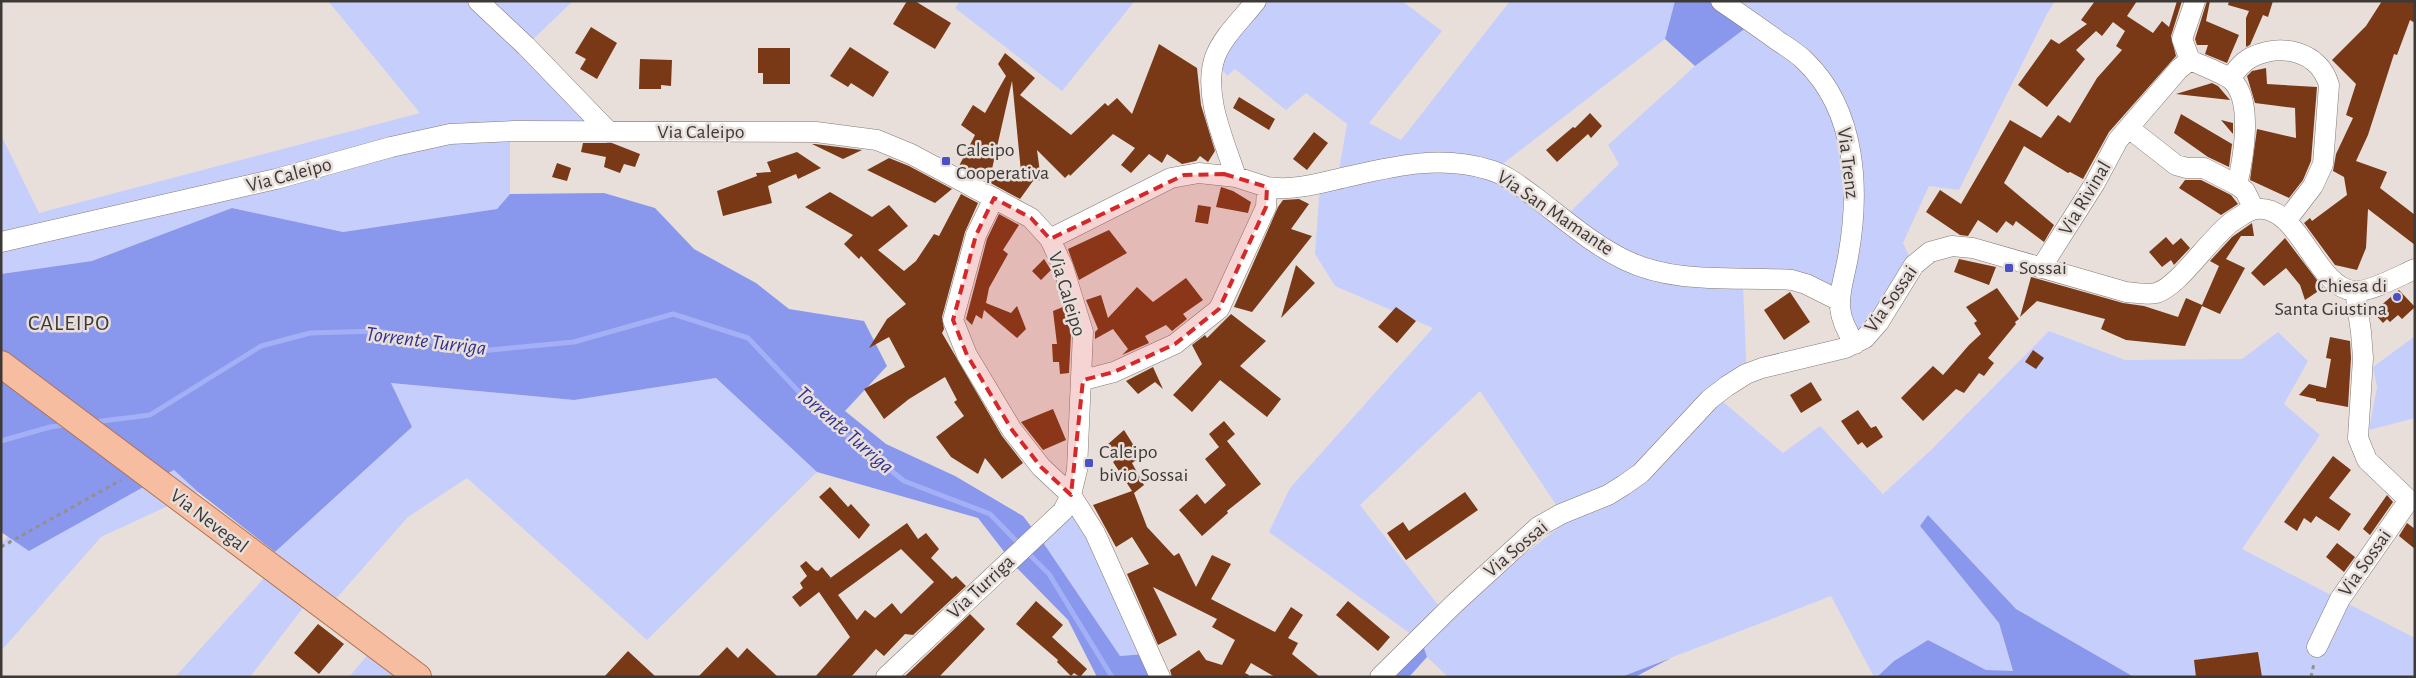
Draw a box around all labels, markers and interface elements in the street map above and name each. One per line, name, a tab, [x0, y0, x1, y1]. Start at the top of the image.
street label: Via Caleipo	[657, 122, 745, 142]
street label: Via Trenz	[1834, 126, 1862, 200]
place label: Caleipo Cooperativa	[956, 140, 1049, 183]
street label: Via Caleipo	[244, 154, 334, 196]
marker: Caleipo Cooperativa	[940, 155, 952, 167]
street label: Via Rivinal	[2055, 158, 2115, 238]
street label: Via San Mamante	[1493, 167, 1617, 259]
street label: Via Caleipo	[1045, 249, 1089, 339]
place label: Sossai	[2019, 258, 2067, 278]
street label: Via Sossai	[1861, 262, 1921, 336]
marker: Sossai	[2003, 262, 2015, 274]
place label: Chiesa di Santa Giustina	[2274, 276, 2387, 319]
marker: Chiesa di Santa Giustina	[2391, 291, 2403, 303]
district label: CALEIPO	[28, 312, 110, 334]
water label: Torrente Turriga	[365, 323, 487, 359]
water label: Torrente Turriga	[792, 382, 898, 478]
place label: Caleipo bivio Sossai	[1099, 442, 1188, 485]
marker: Caleipo bivio Sossai	[1083, 457, 1095, 469]
street label: Via Nevegal	[166, 485, 252, 557]
street label: Via Sossai	[1480, 517, 1552, 581]
street label: Via Sossai	[2335, 526, 2395, 600]
street label: Via Turriga	[944, 551, 1018, 623]

